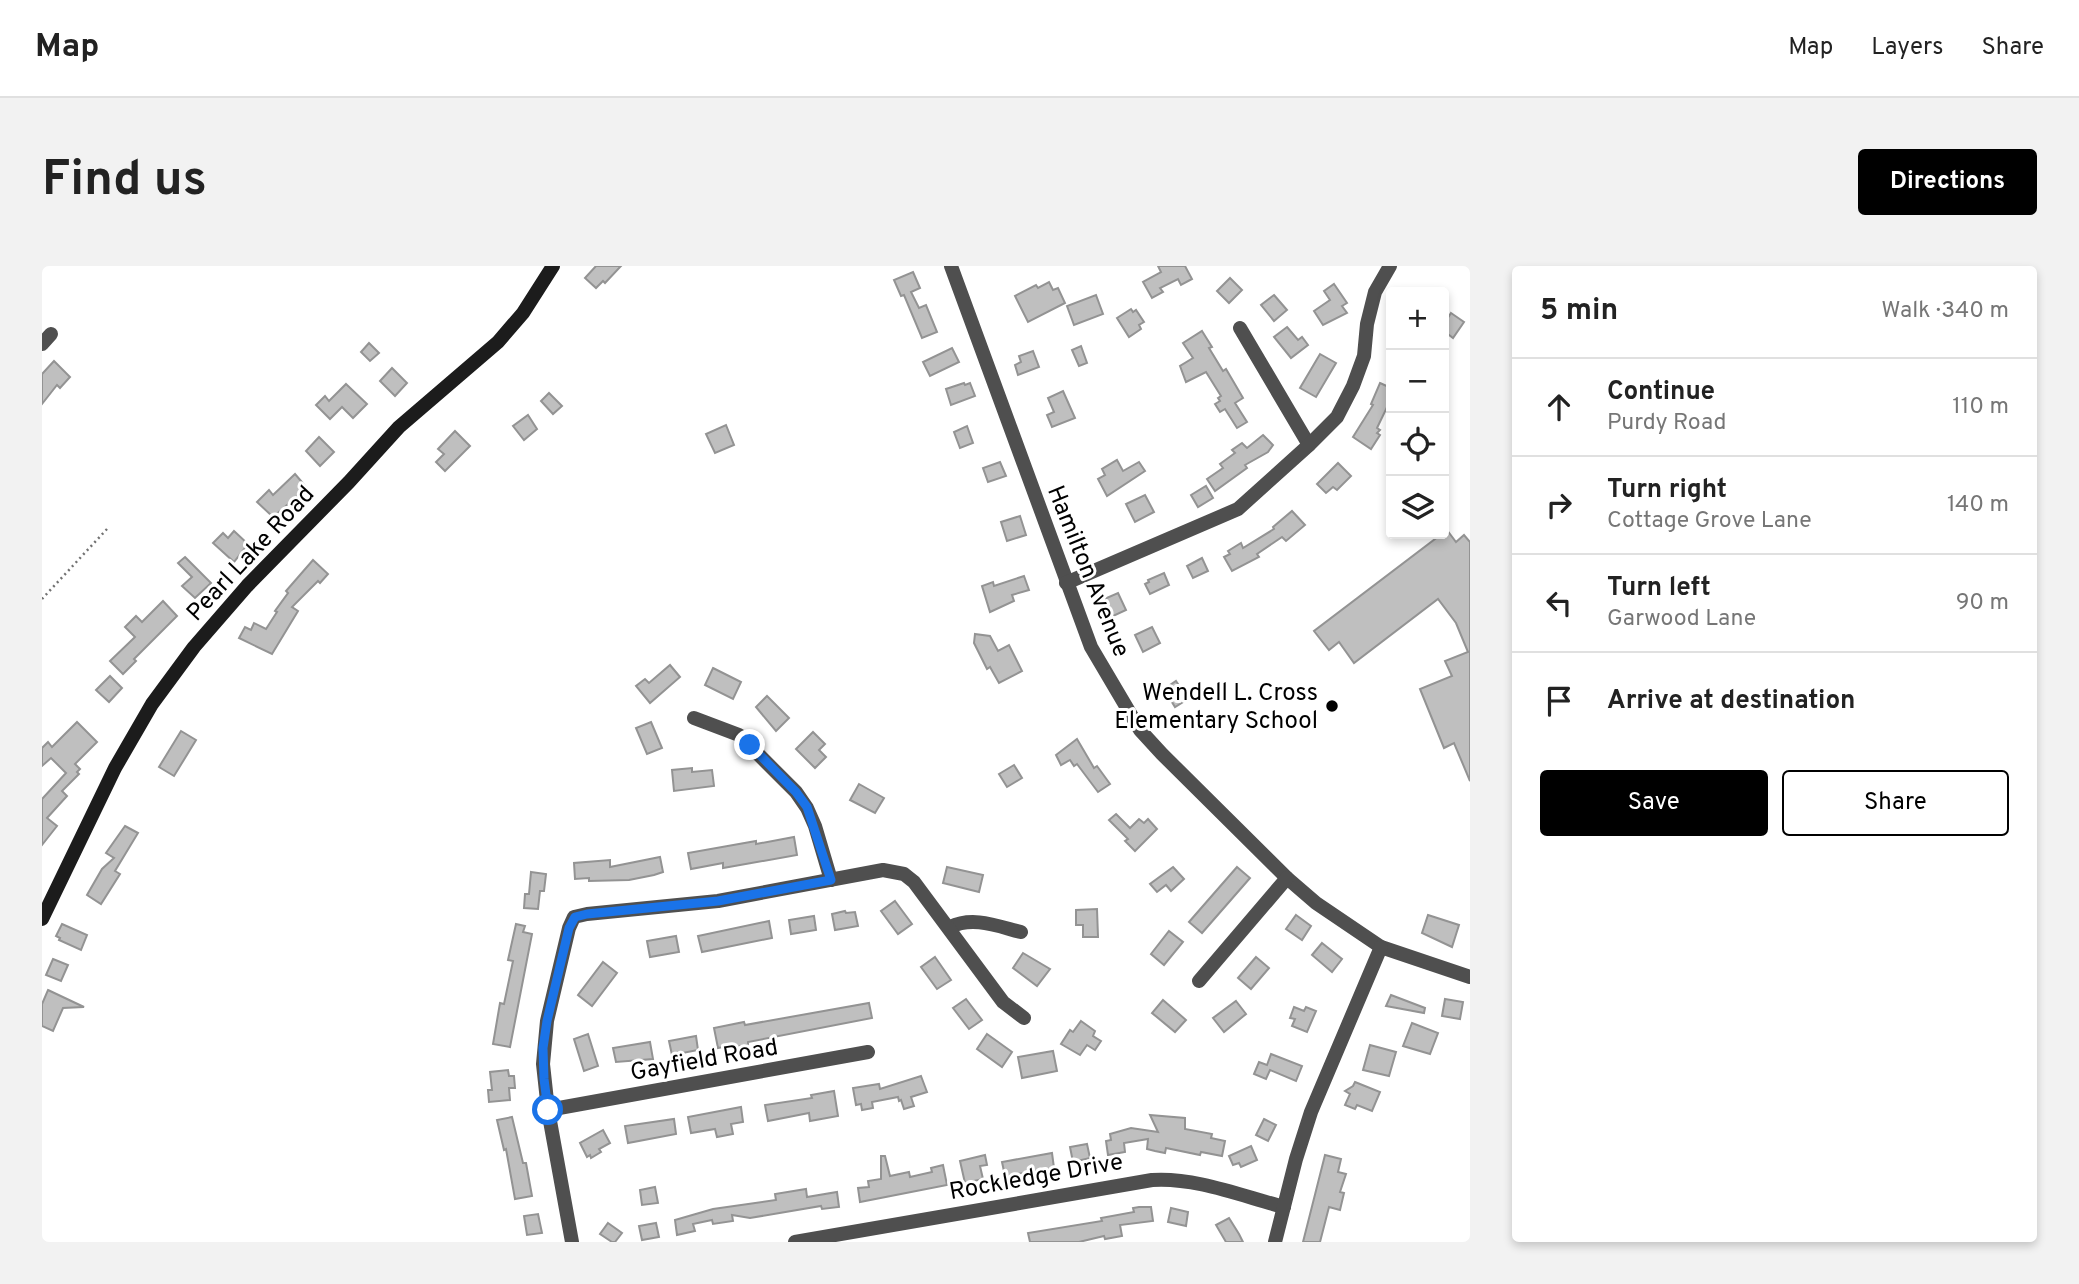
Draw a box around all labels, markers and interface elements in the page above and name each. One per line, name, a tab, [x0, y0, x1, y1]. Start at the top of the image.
text: Map	[35, 27, 99, 69]
text: Map	[1788, 33, 1833, 63]
text: Layers	[1871, 33, 1943, 63]
text: Share	[1981, 33, 2044, 63]
button: Directions	[1858, 149, 2037, 215]
text: Find us	[42, 151, 207, 213]
map controls	[1386, 287, 1449, 539]
button: +	[1386, 287, 1449, 350]
text: 5 min	[1540, 293, 1618, 330]
text: Walk · 340 m	[1881, 297, 2009, 326]
button: −	[1386, 350, 1449, 413]
text: Continue	[1607, 376, 1715, 409]
icon: ahead	[1540, 388, 1578, 426]
text: 110 m	[1952, 393, 2009, 422]
text: Purdy Road	[1607, 409, 1726, 438]
button: locate	[1386, 413, 1449, 476]
text: Turn right	[1607, 474, 1727, 507]
button: layers	[1386, 476, 1449, 539]
street label: Pearl Lake Road	[181, 480, 322, 628]
street label: Hamilton Avenue	[1039, 482, 1135, 662]
icon: right	[1540, 486, 1578, 524]
text: 140 m	[1947, 491, 2009, 520]
text: Cottage Grove Lane	[1607, 507, 1812, 536]
text: Turn left	[1607, 572, 1711, 605]
icon: left	[1540, 584, 1578, 622]
text: 90 m	[1956, 589, 2009, 618]
text: Garwood Lane	[1607, 605, 1756, 634]
place label: Wendell L. Cross Elementary School	[1114, 679, 1318, 737]
icon: arrive	[1540, 682, 1578, 720]
text: Arrive at destination	[1607, 685, 1855, 718]
marker: Wendell L. Cross Elementary School	[1324, 698, 1340, 714]
route end	[734, 729, 765, 760]
button: Save	[1540, 770, 1768, 836]
button: Share	[1782, 770, 2009, 836]
street label: Gayfield Road	[628, 1033, 781, 1089]
route start	[532, 1094, 563, 1125]
street label: Rockledge Drive	[947, 1148, 1126, 1208]

